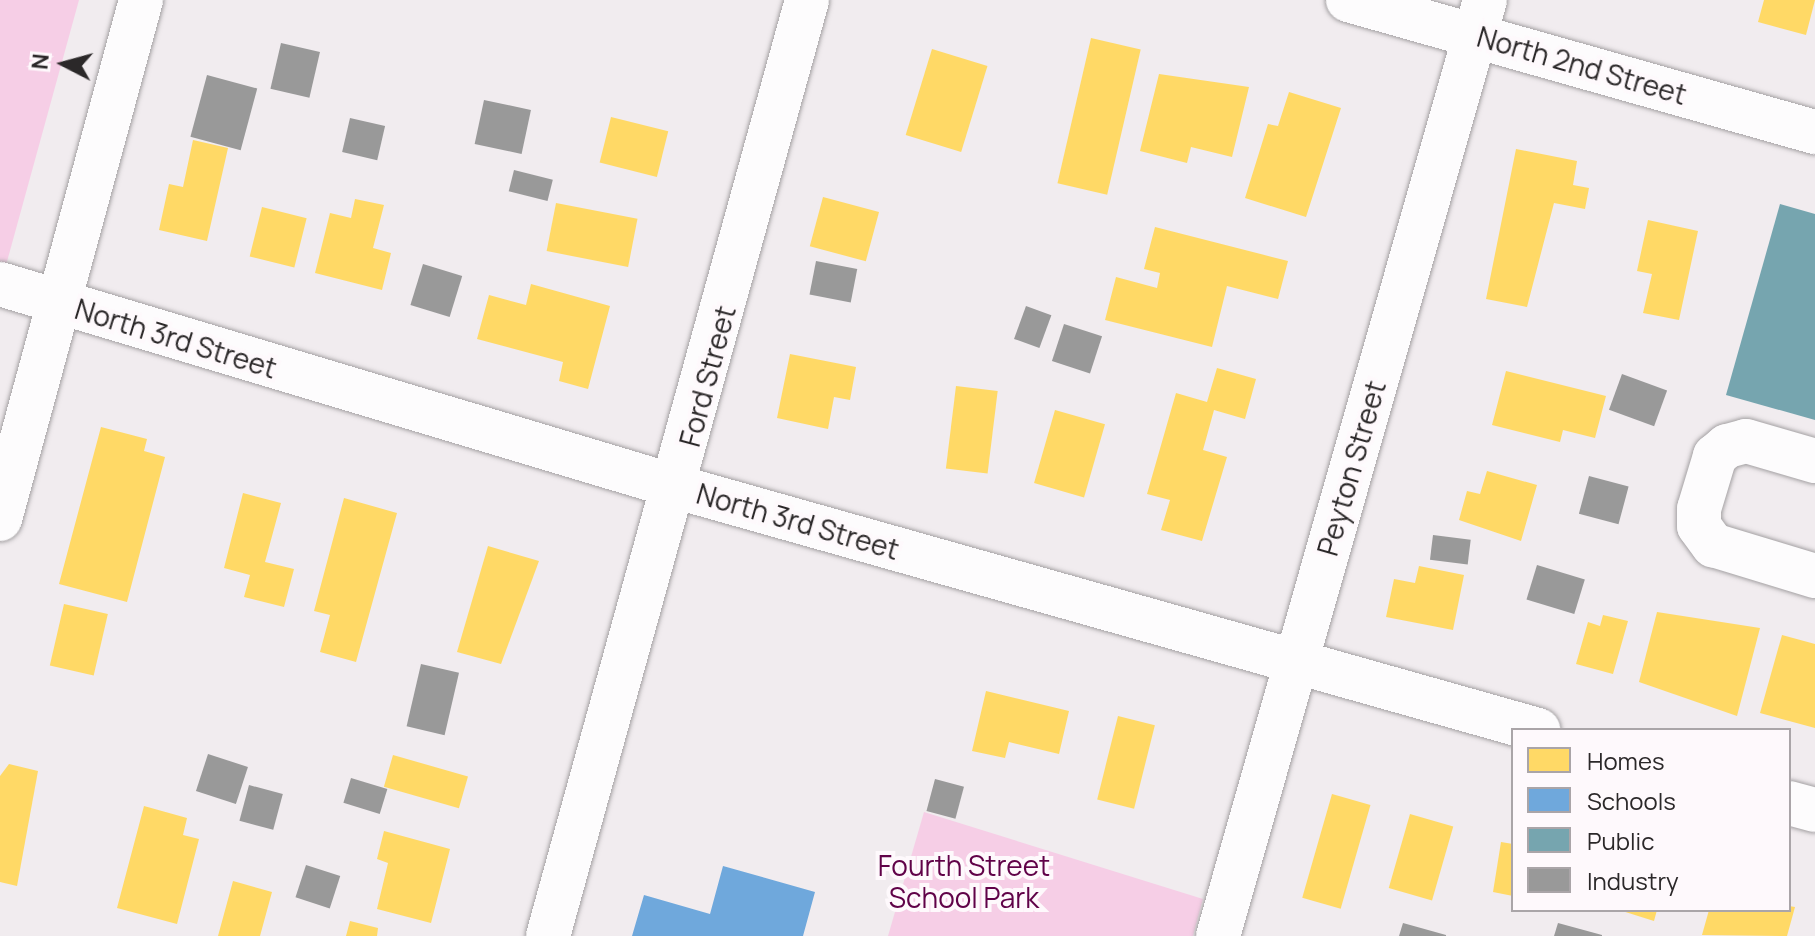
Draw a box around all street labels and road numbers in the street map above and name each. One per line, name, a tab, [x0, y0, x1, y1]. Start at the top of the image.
street label: North 2nd Street	[1473, 19, 1691, 111]
street label: North 3rd Street	[71, 291, 281, 385]
street label: Ford Street	[672, 302, 742, 450]
street label: Peyton Street	[1310, 377, 1392, 559]
street label: North 3rd Street	[693, 476, 903, 566]

